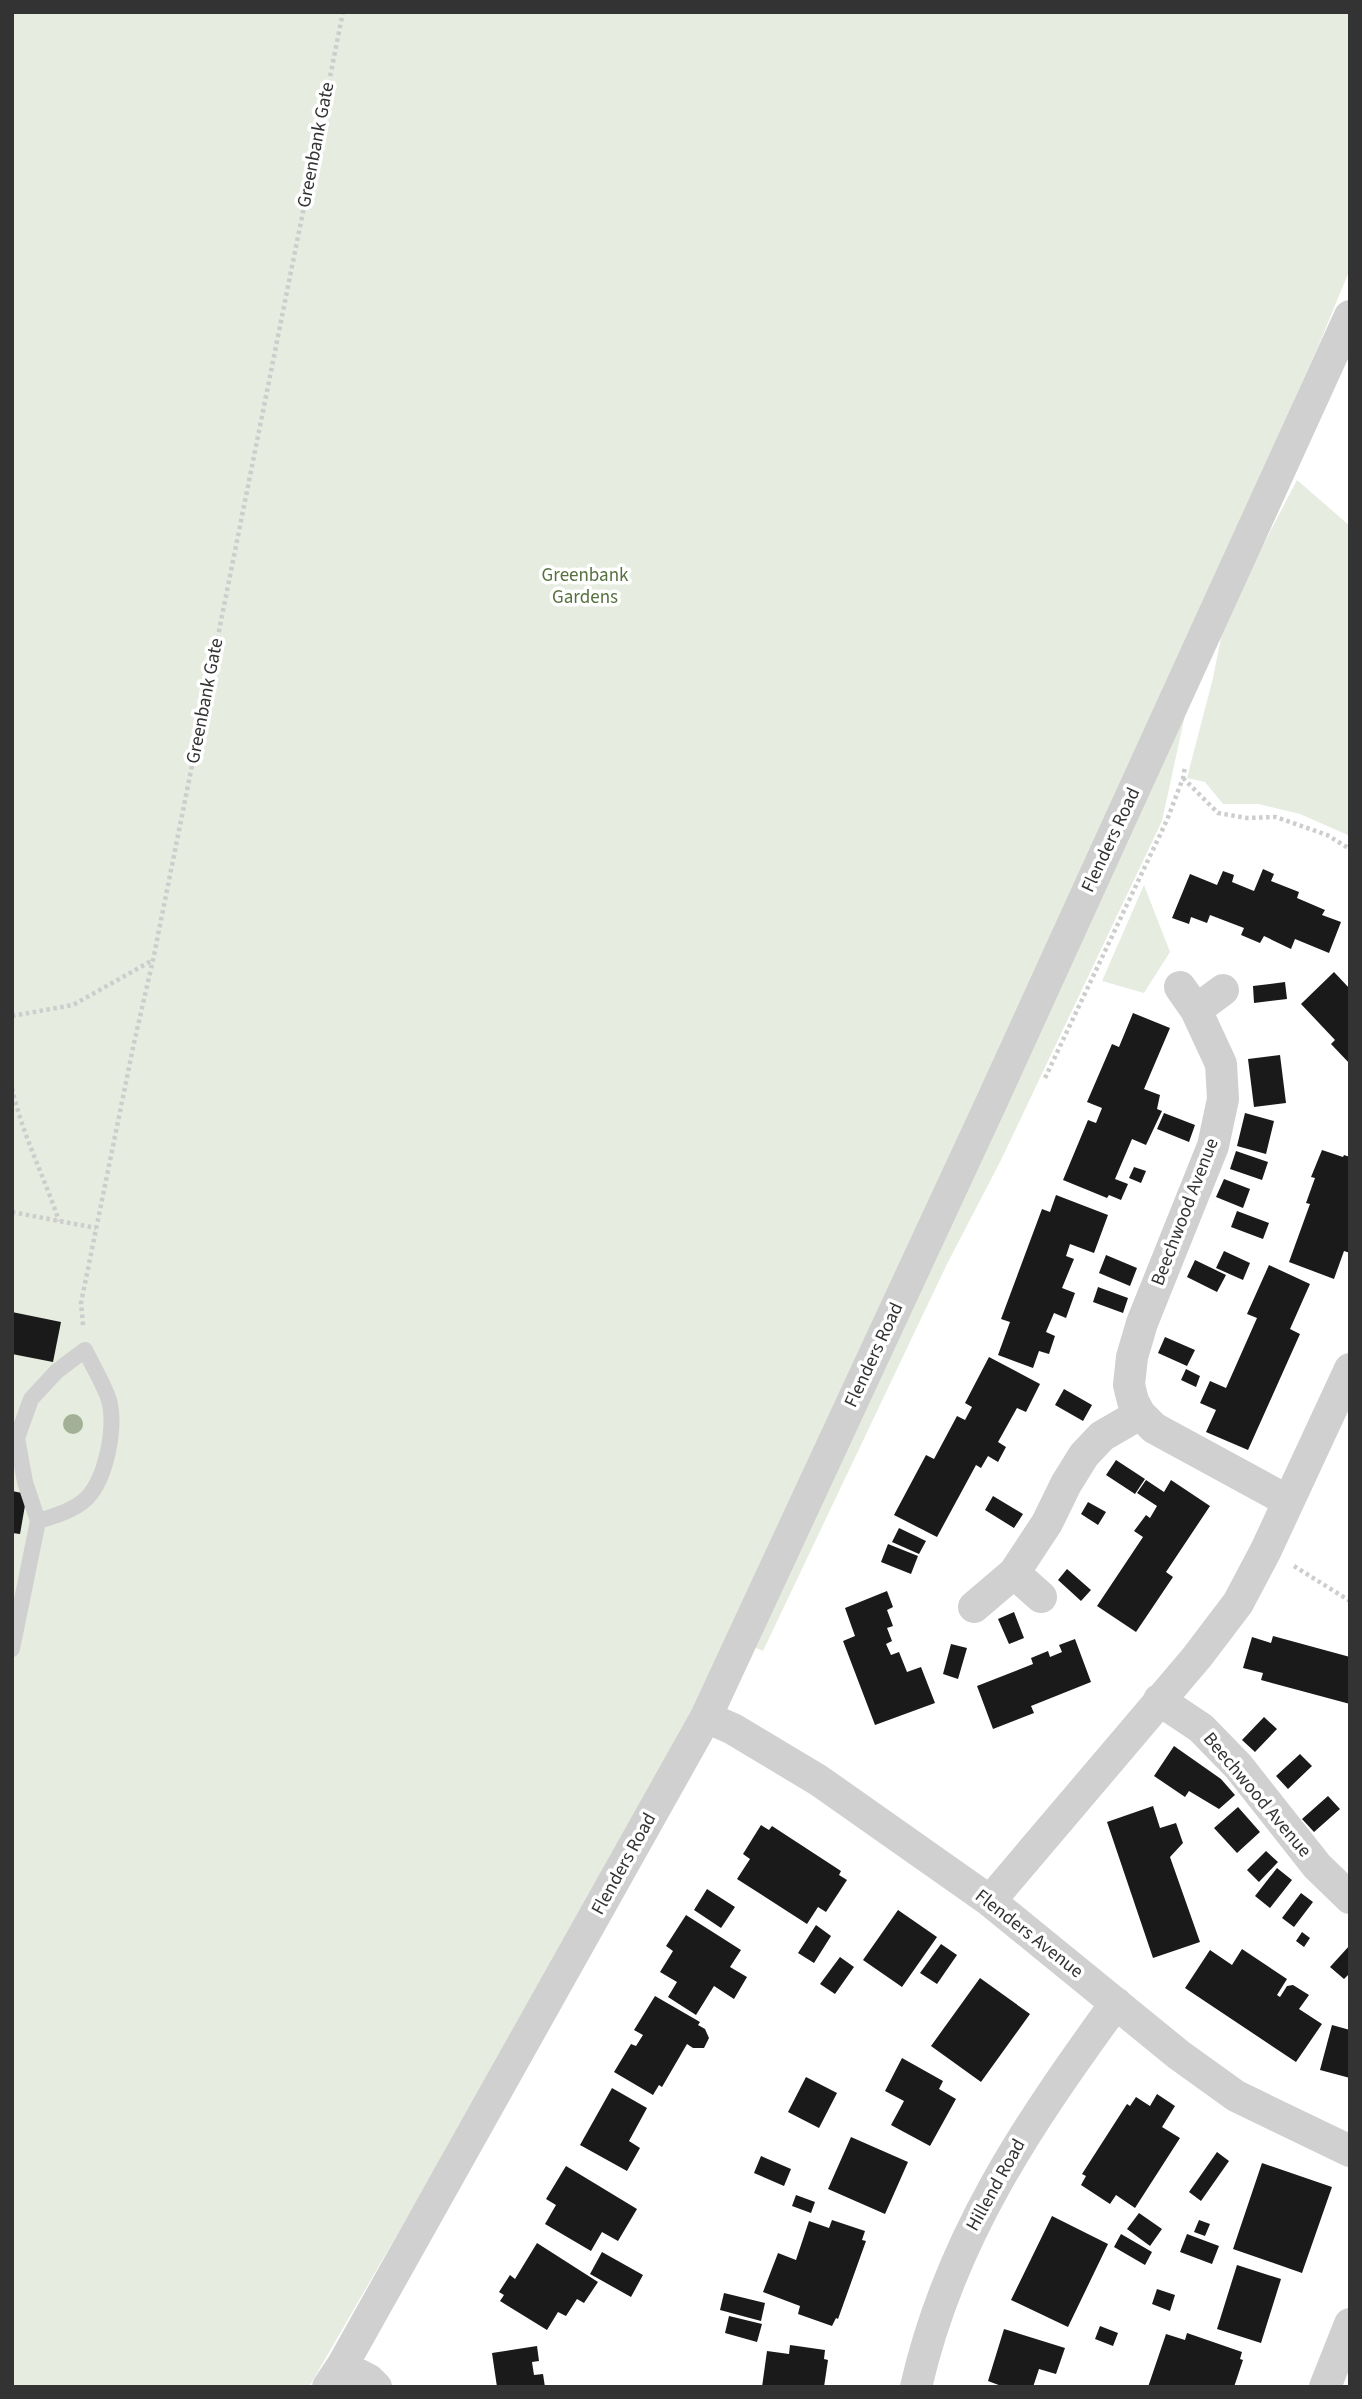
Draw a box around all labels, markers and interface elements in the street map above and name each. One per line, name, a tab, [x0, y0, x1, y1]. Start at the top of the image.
street label: Greenbank Gate	[291, 80, 341, 210]
park label: Greenbank Gardens	[542, 562, 629, 611]
street label: Greenbank Gate	[180, 636, 230, 766]
street label: Flenders Road	[1075, 783, 1147, 897]
street label: Beechwood Avenue	[1144, 1134, 1226, 1290]
street label: Flenders Road	[838, 1298, 910, 1412]
street label: Beechwood Avenue	[1196, 1727, 1318, 1863]
street label: Flenders Road	[585, 1808, 663, 1920]
street label: Flenders Avenue	[969, 1883, 1089, 1985]
street label: Hillend Road	[960, 2134, 1032, 2236]

